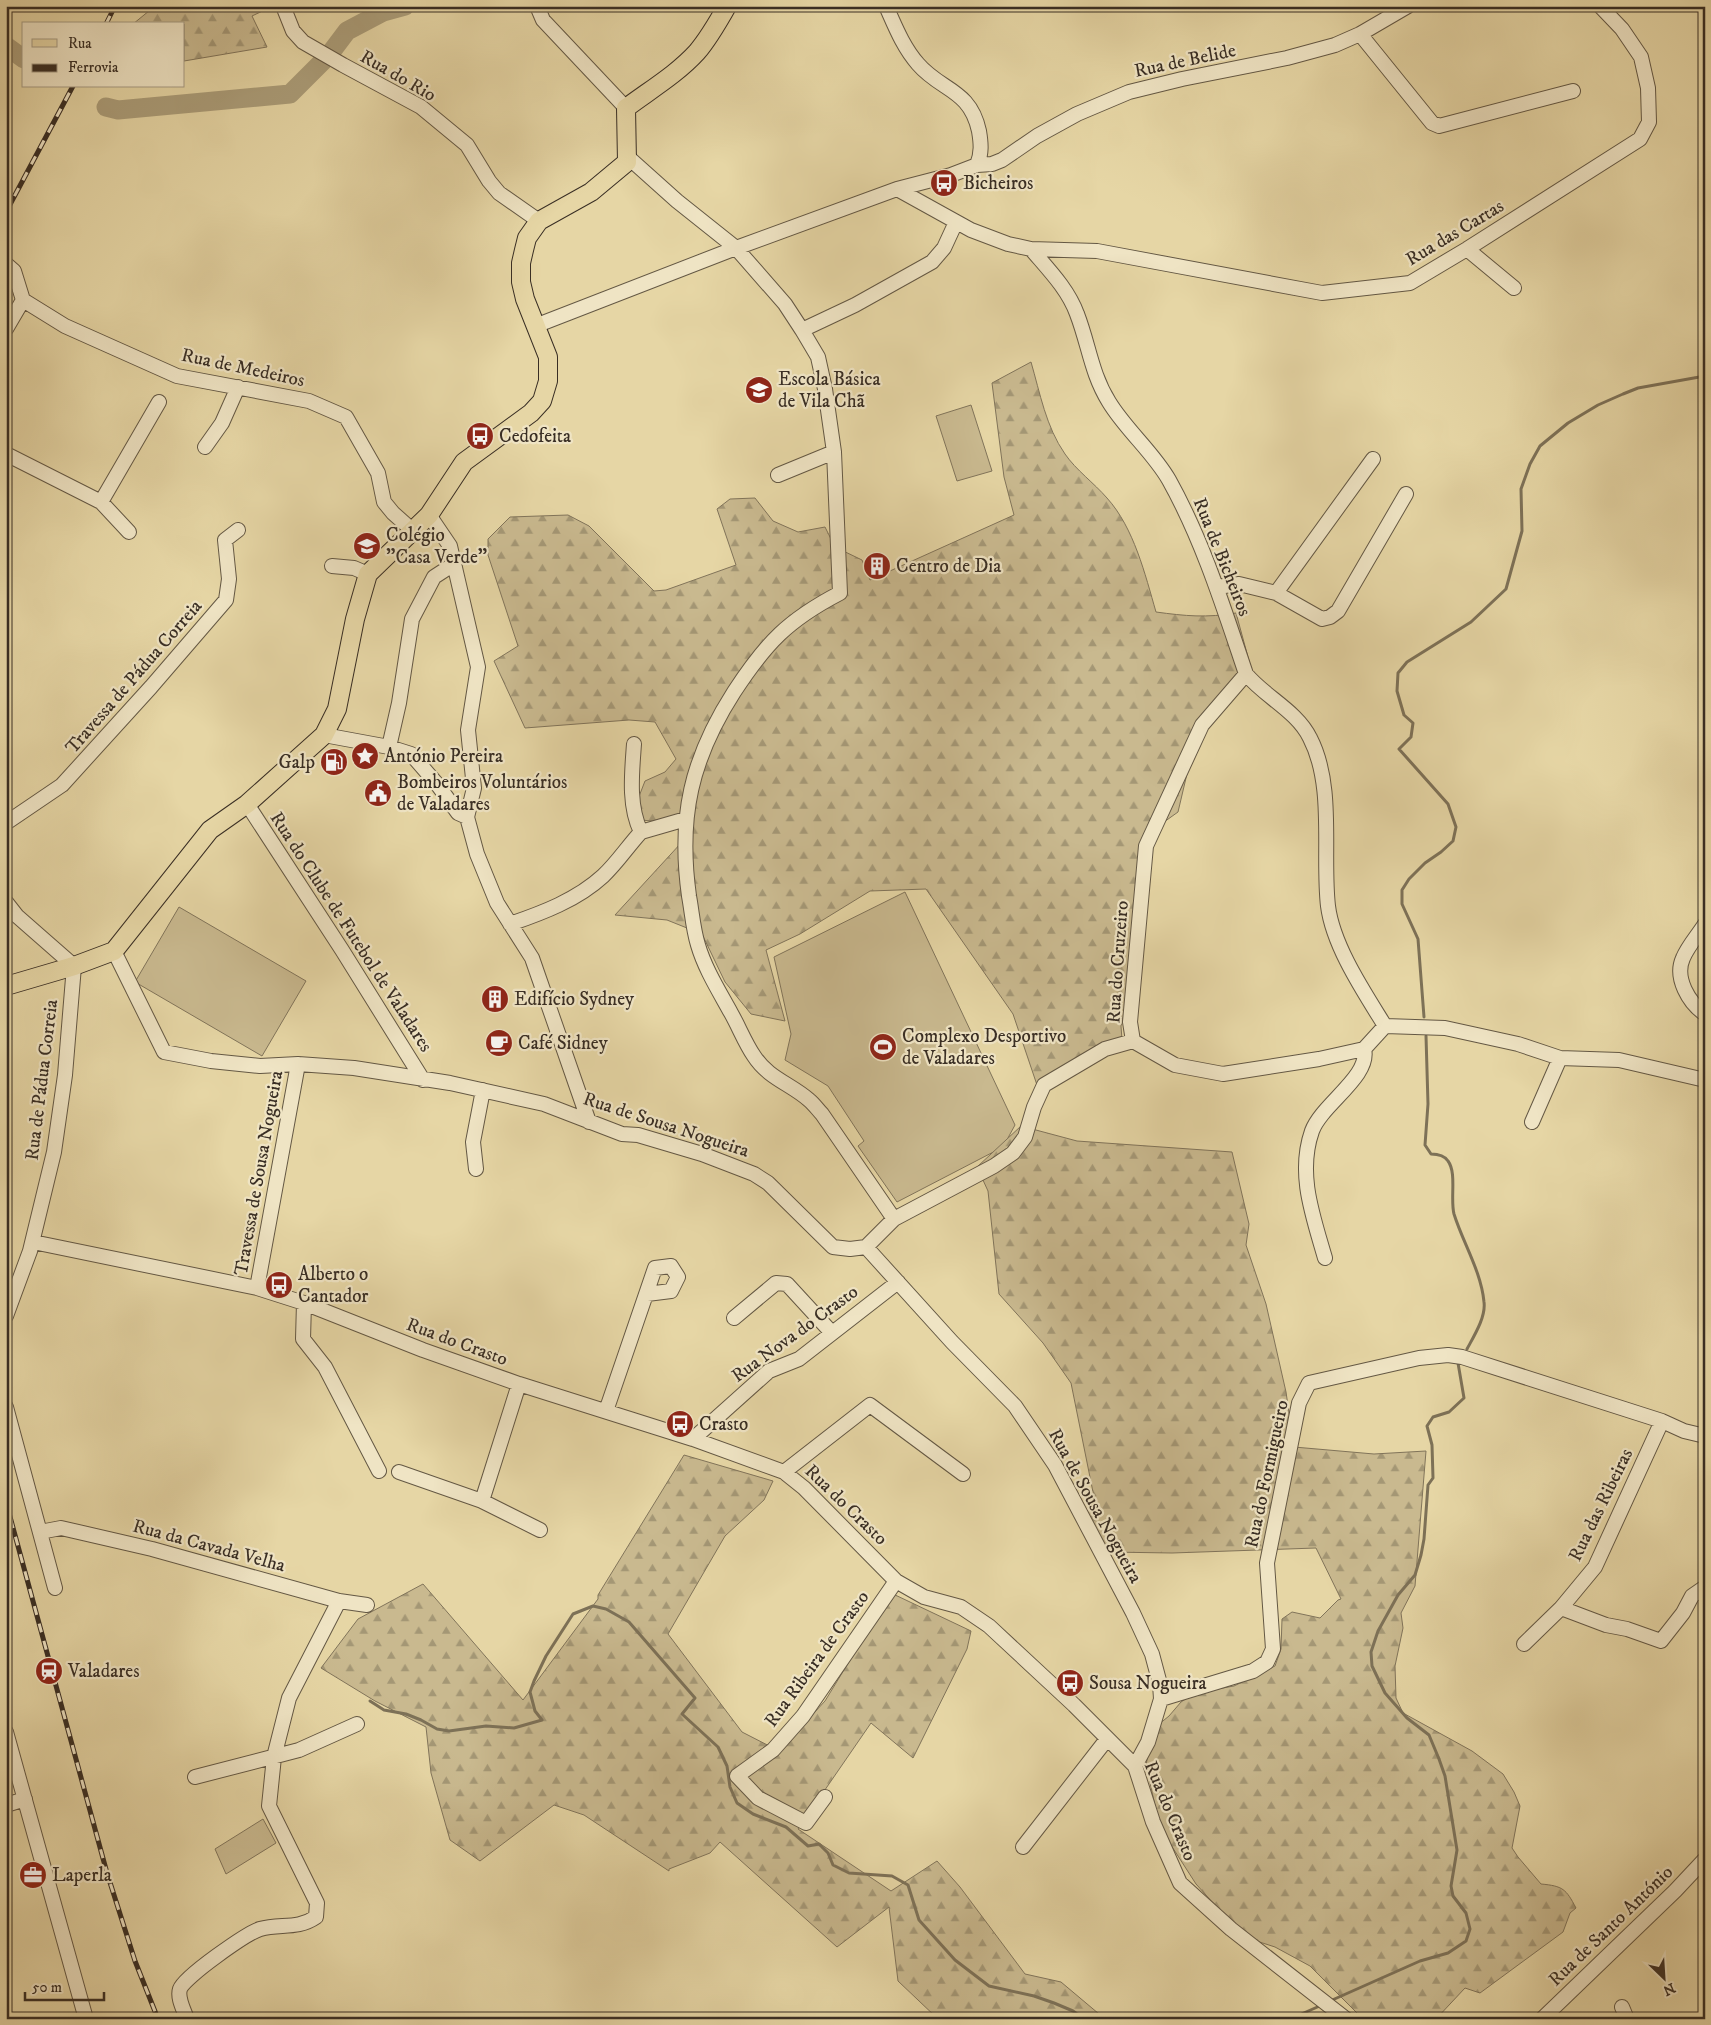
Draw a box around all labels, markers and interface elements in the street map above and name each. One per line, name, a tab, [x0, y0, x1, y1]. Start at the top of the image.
legend	[22, 22, 185, 88]
text: Rua	[68, 34, 92, 53]
street label: Rua de Belide	[1132, 39, 1238, 83]
street label: Rua do Rio	[356, 45, 440, 107]
text: Ferrovia	[68, 58, 119, 77]
bus stop icon: Bicheiros	[929, 168, 959, 198]
place label: Bicheiros	[963, 172, 1033, 195]
street label: Rua das Cartas	[1402, 195, 1508, 271]
street label: Rua de Medeiros	[179, 344, 307, 392]
place label: Escola Básica de Vila Chã	[778, 368, 881, 413]
school or university icon: Escola Básica de Vila Chã	[744, 375, 774, 405]
bus stop icon: Cedofeita	[465, 421, 495, 451]
place label: Cedofeita	[499, 425, 571, 448]
street label: Rua de Bicheiros	[1188, 494, 1256, 620]
place label: Colégio "Casa Verde"	[386, 524, 487, 569]
school or university icon: Colégio "Casa Verde"	[352, 531, 382, 561]
building icon: Centro de Dia	[862, 551, 892, 581]
place label: Centro de Dia	[896, 555, 1001, 578]
street label: Travessa de Pádua Correia	[61, 595, 207, 759]
place icon: António Pereira	[350, 741, 380, 771]
place label: António Pereira	[384, 745, 503, 768]
fuel station icon: Galp	[319, 747, 349, 777]
place label: Galp	[278, 751, 315, 774]
place label: Bombeiros Voluntários de Valadares	[397, 771, 567, 816]
public building icon: Bombeiros Voluntários de Valadares	[363, 778, 393, 808]
street label: Rua do Clube de Futebol de Valadares	[265, 808, 437, 1056]
street label: Rua do Cruzeiro	[1102, 900, 1134, 1024]
building icon: Edifício Sydney	[480, 984, 510, 1014]
place label: Edifício Sydney	[514, 988, 635, 1011]
street label: Rua de Pádua Correia	[21, 998, 63, 1162]
place label: Complexo Desportivo de Valadares	[902, 1025, 1066, 1070]
cafe icon: Café Sidney	[484, 1028, 514, 1058]
place label: Café Sidney	[518, 1032, 609, 1055]
sports icon: Complexo Desportivo de Valadares	[868, 1032, 898, 1062]
street label: Travessa de Sousa Nogueira	[230, 1069, 288, 1277]
street label: Rua de Sousa Nogueira	[580, 1087, 752, 1163]
place label: Alberto o Cantador	[298, 1263, 368, 1308]
bus stop icon: Alberto o Cantador	[264, 1270, 294, 1300]
street label: Rua Nova do Crasto	[727, 1280, 863, 1388]
street label: Rua do Crasto	[403, 1313, 511, 1371]
street label: Rua do Formigueiro	[1240, 1398, 1294, 1550]
bus stop icon: Crasto	[665, 1409, 695, 1439]
place label: Crasto	[699, 1413, 748, 1436]
street label: Rua de Sousa Nogueira	[1043, 1425, 1147, 1587]
street label: Rua das Ribeiras	[1564, 1445, 1638, 1565]
street label: Rua do Crasto	[800, 1460, 892, 1550]
street label: Rua da Cavada Velha	[130, 1515, 288, 1577]
street label: Rua Ribeira de Crasto	[760, 1586, 874, 1732]
station icon: Valadares	[34, 1656, 64, 1686]
place label: Valadares	[67, 1660, 140, 1683]
bus stop icon: Sousa Nogueira	[1055, 1668, 1085, 1698]
place label: Sousa Nogueira	[1089, 1672, 1207, 1695]
street label: Rua do Crasto	[1139, 1758, 1201, 1864]
office icon: Laperla	[18, 1860, 48, 1890]
street label: Rua de Santo António	[1544, 1861, 1678, 1991]
place label: Laperla	[52, 1864, 112, 1887]
north arrow	[1638, 1952, 1688, 2002]
scale bar	[25, 1970, 104, 2002]
text: 50 m	[32, 1978, 62, 1997]
text: N	[1660, 1978, 1678, 2000]

